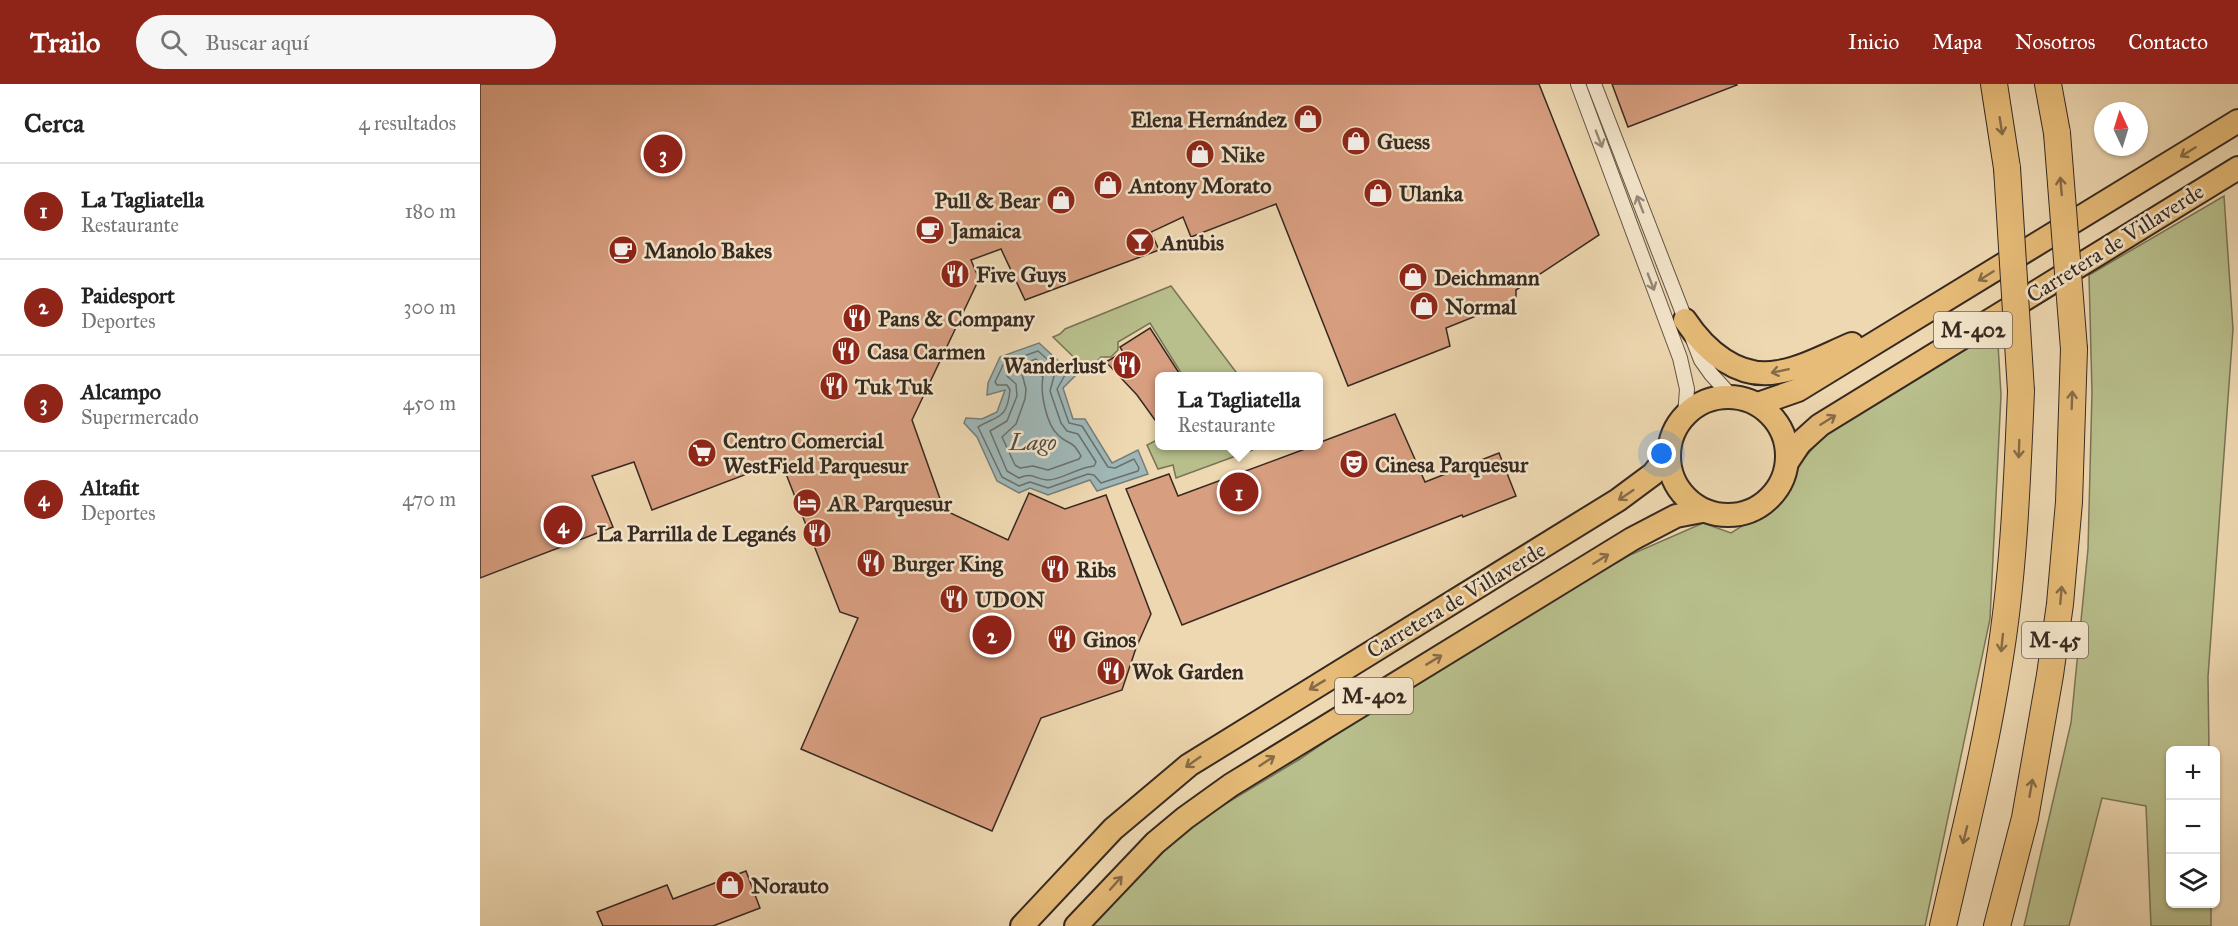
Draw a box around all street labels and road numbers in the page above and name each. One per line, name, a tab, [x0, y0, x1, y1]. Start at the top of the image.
street label: Carretera de Villaverde	[2021, 177, 2209, 309]
road number: M-402	[1934, 312, 2012, 348]
street label: Carretera de Villaverde	[1362, 536, 1550, 664]
road number: M-45	[2022, 622, 2088, 658]
road number: M-402	[1335, 678, 1413, 714]

